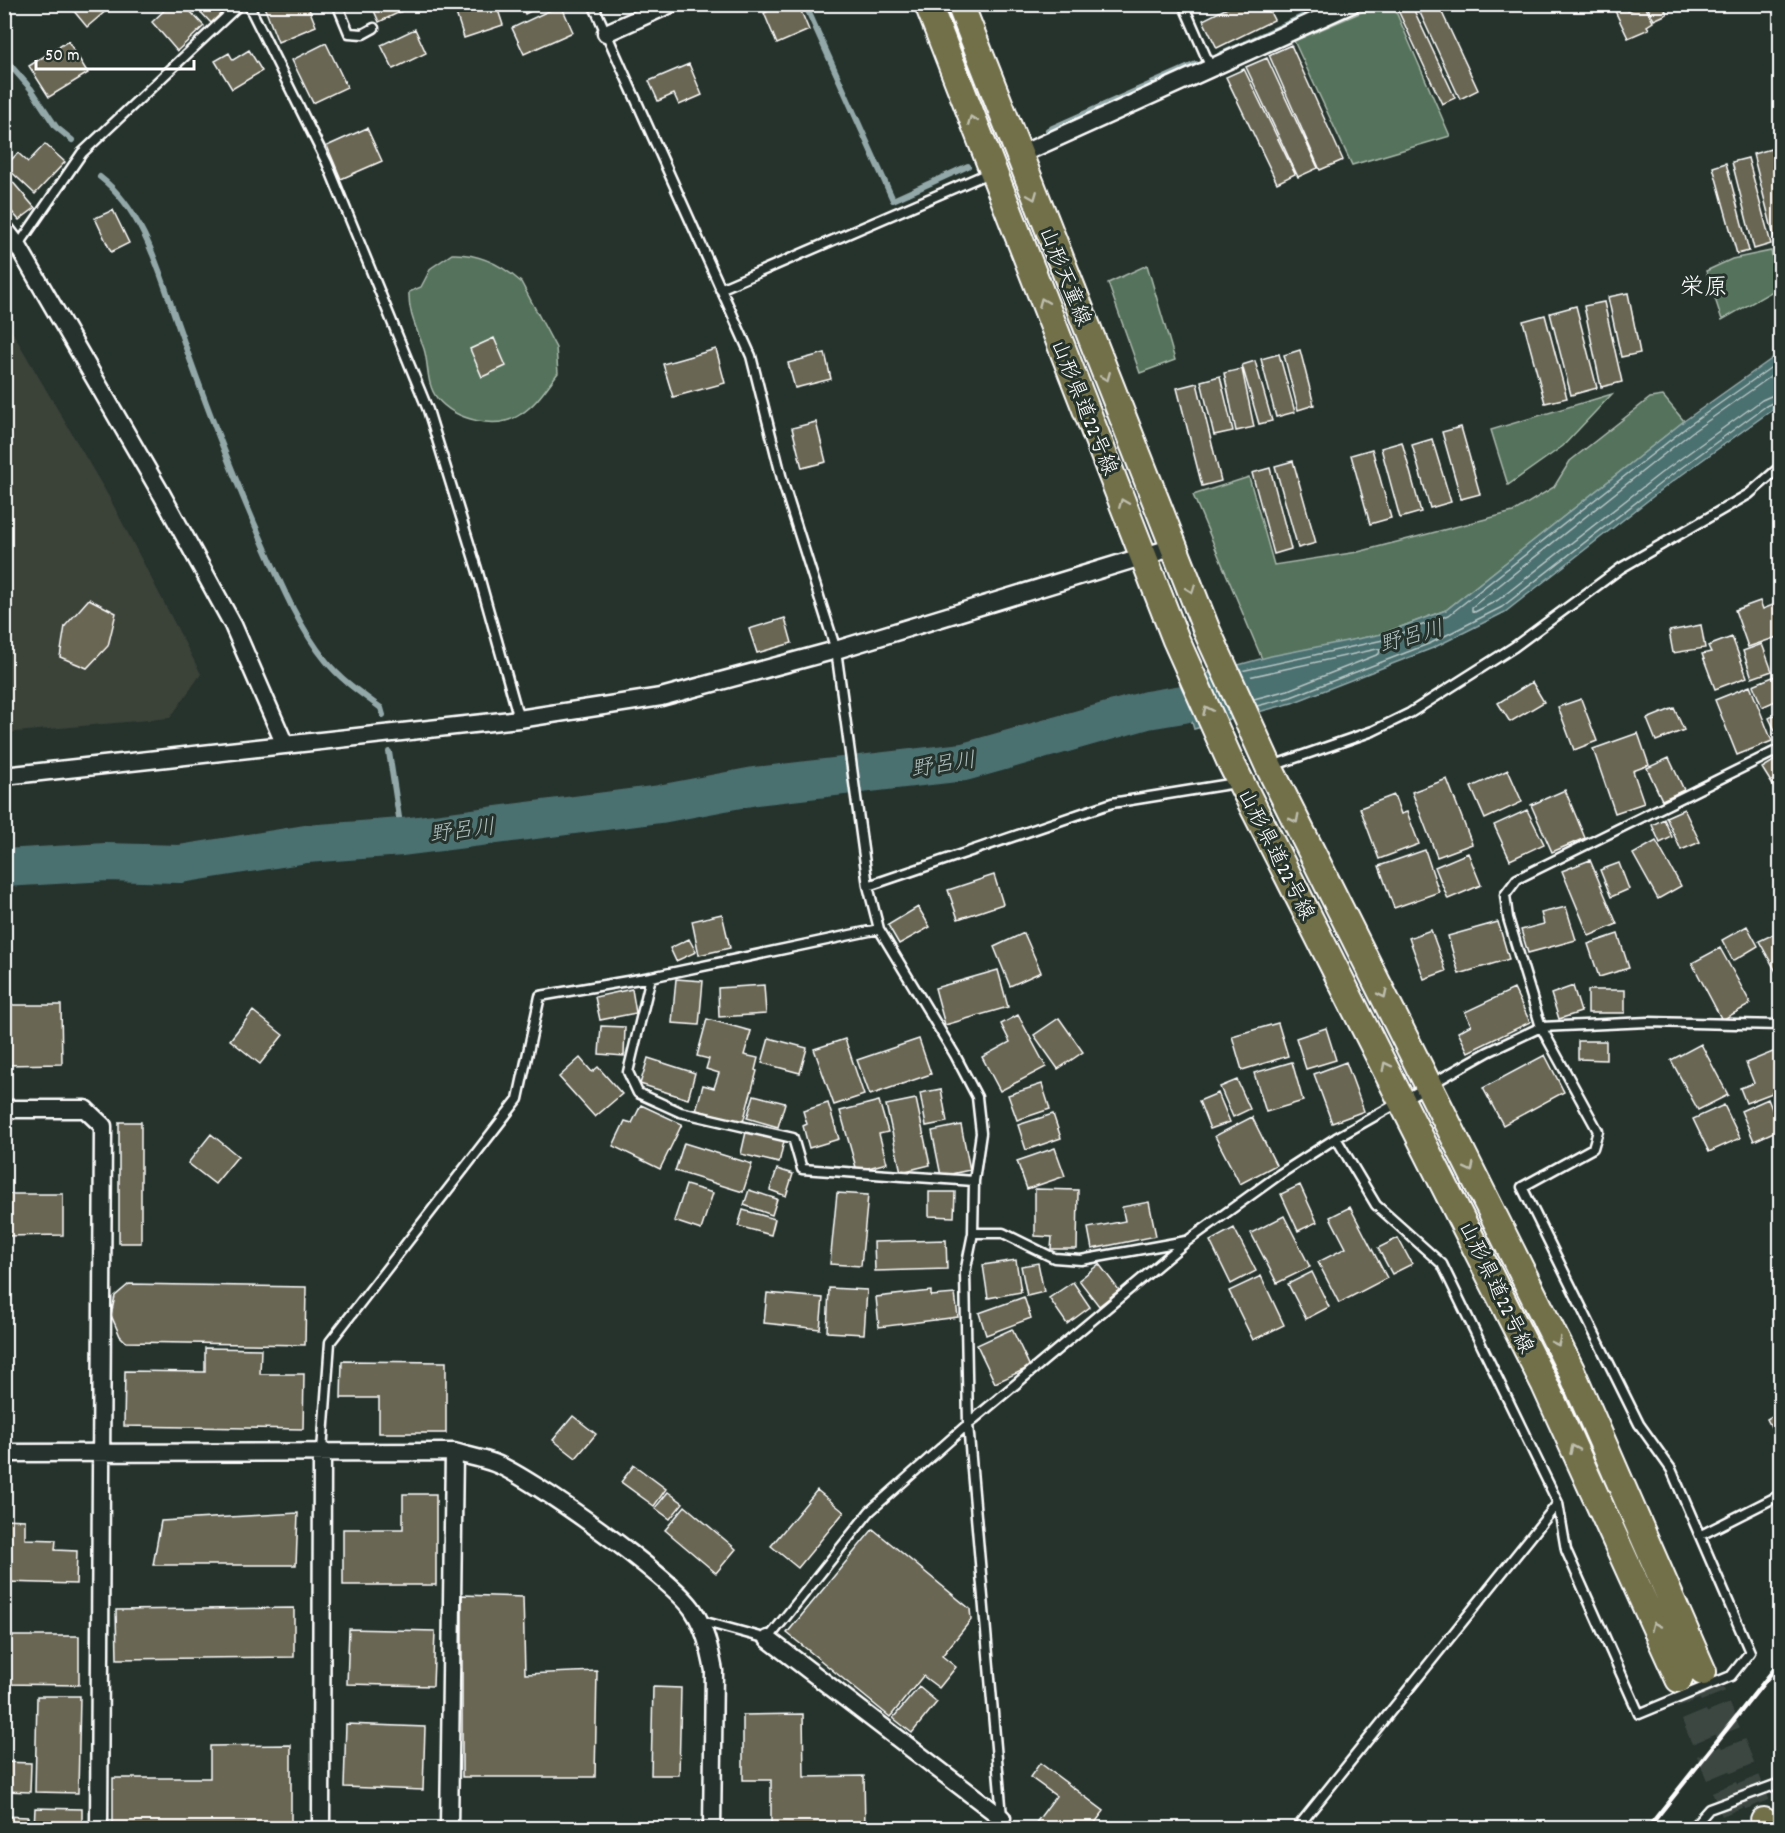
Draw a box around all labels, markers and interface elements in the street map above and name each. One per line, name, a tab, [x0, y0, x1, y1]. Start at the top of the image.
scale bar	[36, 33, 194, 71]
text: 50 m	[45, 44, 80, 69]
one-way arrow	[967, 116, 979, 127]
one-way arrow	[1026, 190, 1038, 201]
street label: 山形天童線	[1030, 223, 1097, 331]
district label: 栄原	[1680, 272, 1728, 306]
one-way arrow	[1038, 297, 1050, 308]
street label: 山形県道22号線	[1041, 336, 1123, 481]
one-way arrow	[1099, 371, 1111, 382]
one-way arrow	[1118, 498, 1130, 509]
one-way arrow	[1183, 583, 1196, 594]
water label: 野呂川	[1376, 614, 1448, 662]
one-way arrow	[1203, 705, 1215, 716]
water label: 野呂川	[909, 746, 979, 787]
street label: 山形県道22号線	[1228, 784, 1320, 926]
water label: 野呂川	[428, 813, 497, 852]
one-way arrow	[1288, 813, 1300, 824]
one-way arrow	[1375, 987, 1387, 998]
one-way arrow	[1382, 1062, 1393, 1073]
one-way arrow	[1462, 1162, 1474, 1173]
street label: 山形県道22号線	[1449, 1217, 1539, 1360]
one-way arrow	[1550, 1336, 1561, 1347]
one-way arrow	[1570, 1444, 1582, 1455]
one-way arrow	[1650, 1622, 1662, 1633]

